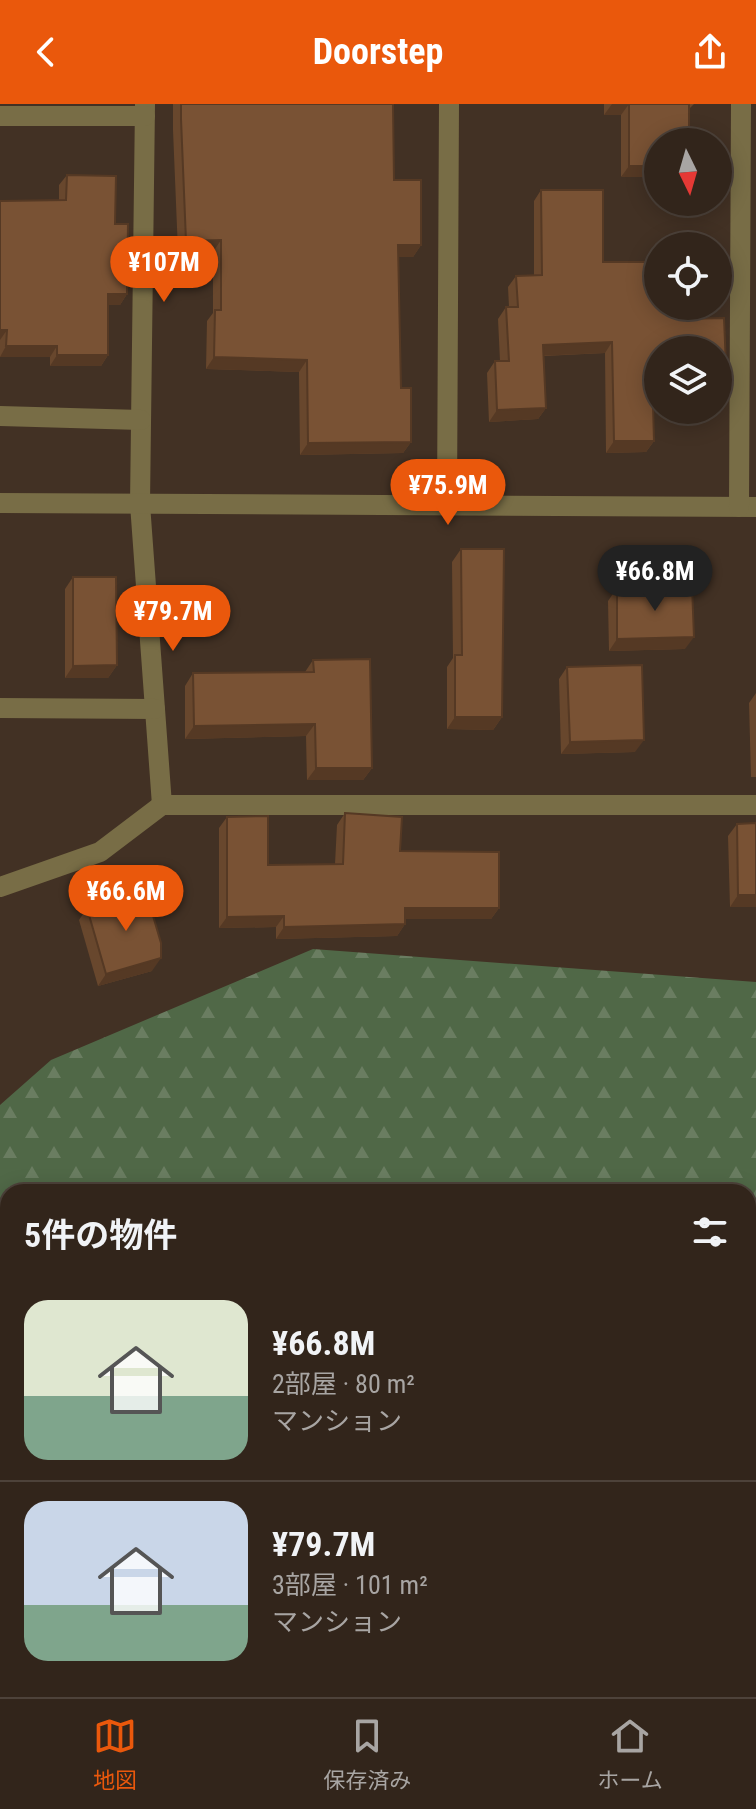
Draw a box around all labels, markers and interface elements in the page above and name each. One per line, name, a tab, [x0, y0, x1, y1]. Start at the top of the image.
icon: back	[24, 30, 68, 74]
icon: share	[688, 30, 732, 74]
text: Doorstep	[313, 31, 443, 73]
north arrow	[644, 128, 732, 216]
map controls	[644, 128, 732, 424]
button: locate	[644, 232, 732, 320]
pin: ¥107M	[108, 236, 220, 304]
text: ¥107M	[128, 247, 200, 277]
button: layers	[644, 336, 732, 424]
pin: ¥75.9M	[383, 459, 513, 527]
text: ¥75.9M	[408, 470, 488, 500]
pin: ¥66.8M	[590, 545, 720, 613]
text: ¥66.8M	[615, 556, 695, 586]
pin: ¥79.7M	[108, 585, 238, 653]
text: ¥79.7M	[133, 596, 213, 626]
pin: ¥66.6M	[61, 865, 191, 933]
text: ¥66.6M	[86, 876, 166, 906]
icon: filters	[688, 1210, 732, 1254]
text: 5件の物件	[24, 1215, 177, 1255]
text: ¥66.8M	[272, 1323, 375, 1363]
icon: home	[88, 1332, 184, 1428]
text: 2部屋 · 80 m²	[272, 1369, 415, 1399]
text: マンション	[272, 1406, 402, 1436]
text: ¥79.7M	[272, 1524, 375, 1564]
icon: home	[88, 1533, 184, 1629]
text: 3部屋 · 101 m²	[272, 1570, 428, 1600]
text: マンション	[272, 1607, 402, 1637]
tab: 地図	[93, 1714, 137, 1794]
tab: 保存済み	[323, 1714, 411, 1794]
tab: ホーム	[598, 1714, 663, 1794]

